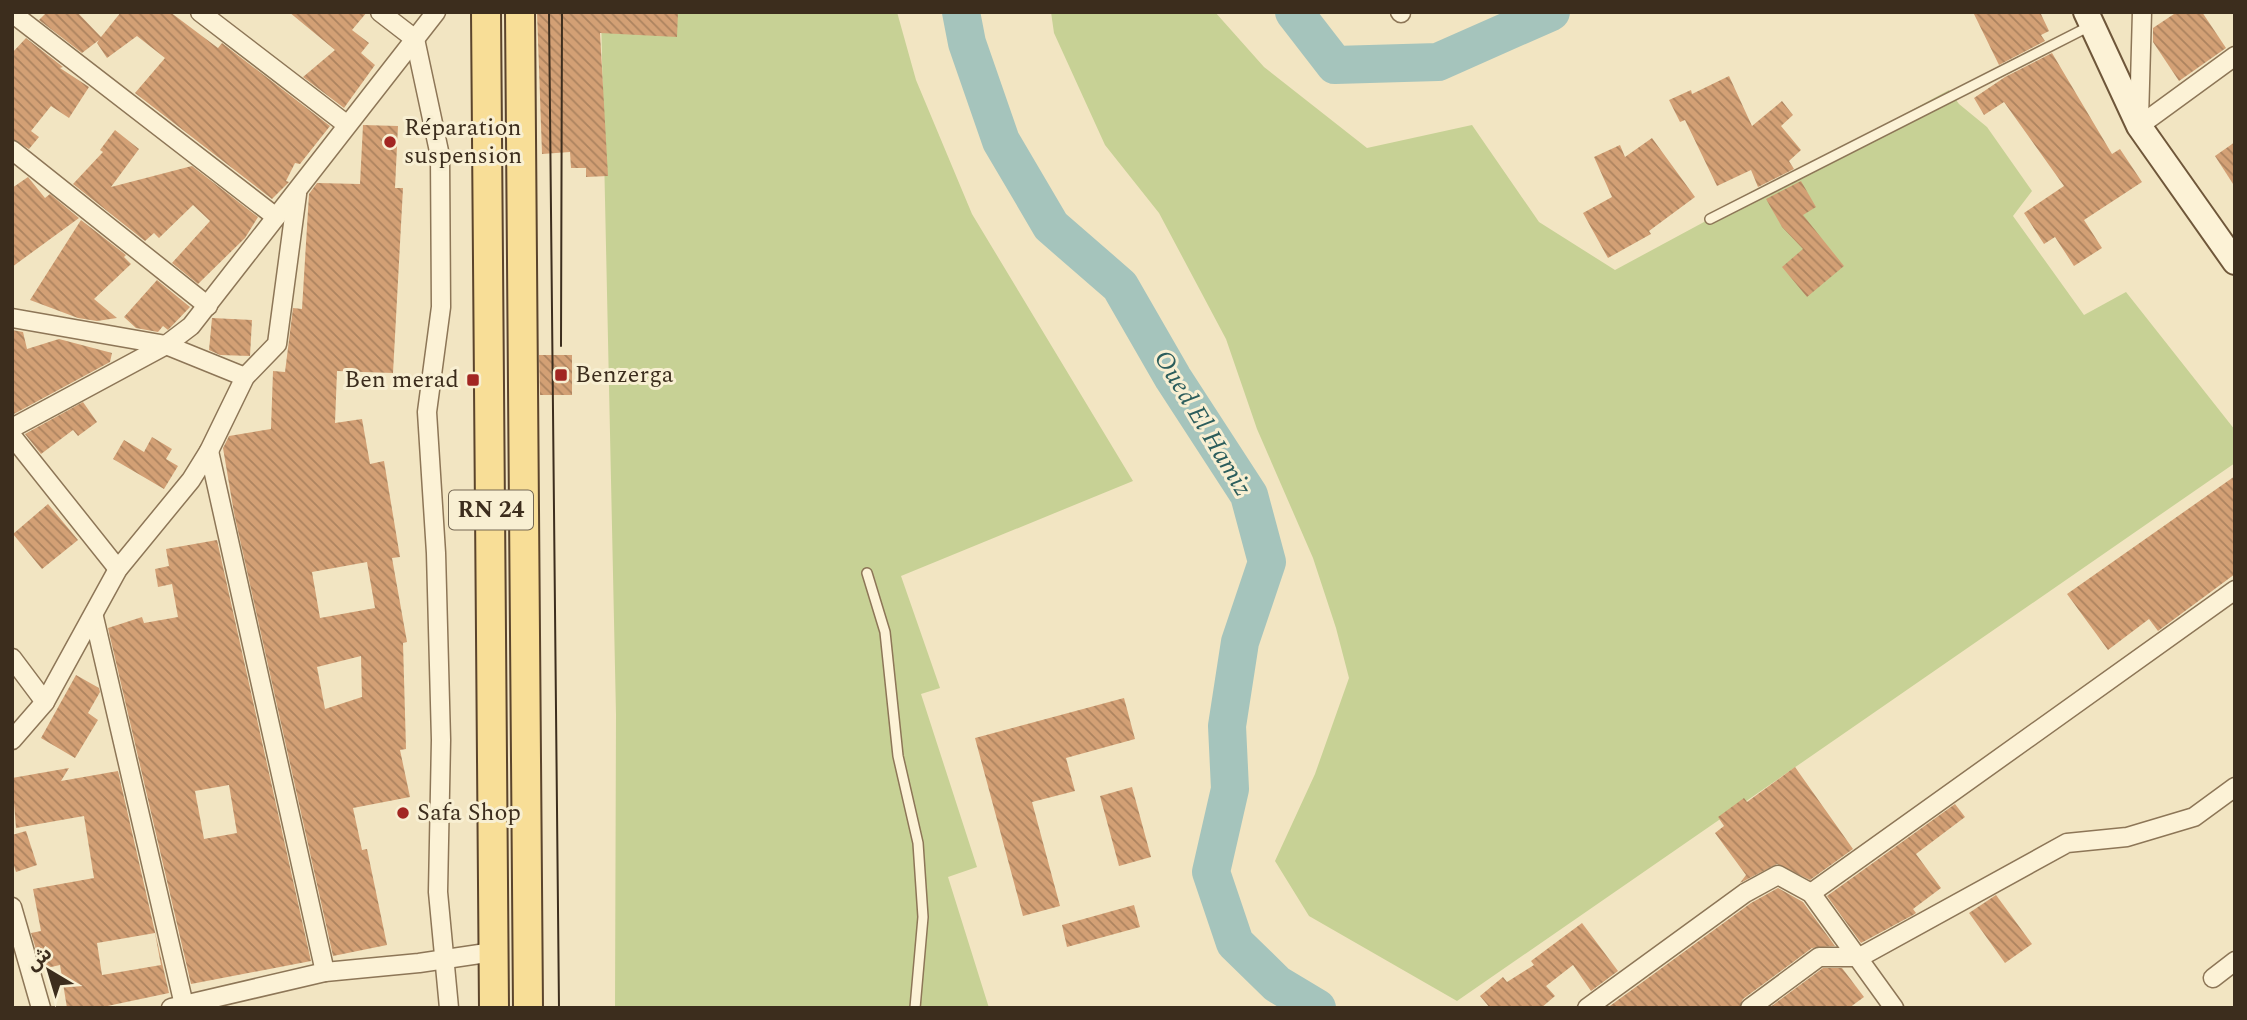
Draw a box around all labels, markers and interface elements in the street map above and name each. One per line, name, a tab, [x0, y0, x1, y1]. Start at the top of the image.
place label: Réparation suspension	[404, 110, 522, 174]
marker: Réparation suspension	[382, 134, 398, 150]
water label: Oued El Hamiz	[1144, 342, 1262, 504]
place label: Benzerga	[575, 357, 674, 393]
place label: Ben merad	[344, 362, 459, 398]
marker: Benzerga	[553, 367, 569, 383]
marker: Ben merad	[465, 372, 481, 388]
road number: RN 24	[449, 490, 533, 530]
place label: Safa Shop	[417, 795, 521, 831]
marker: Safa Shop	[395, 805, 411, 821]
north arrow	[14, 936, 84, 1006]
text: ش	[20, 939, 59, 978]

